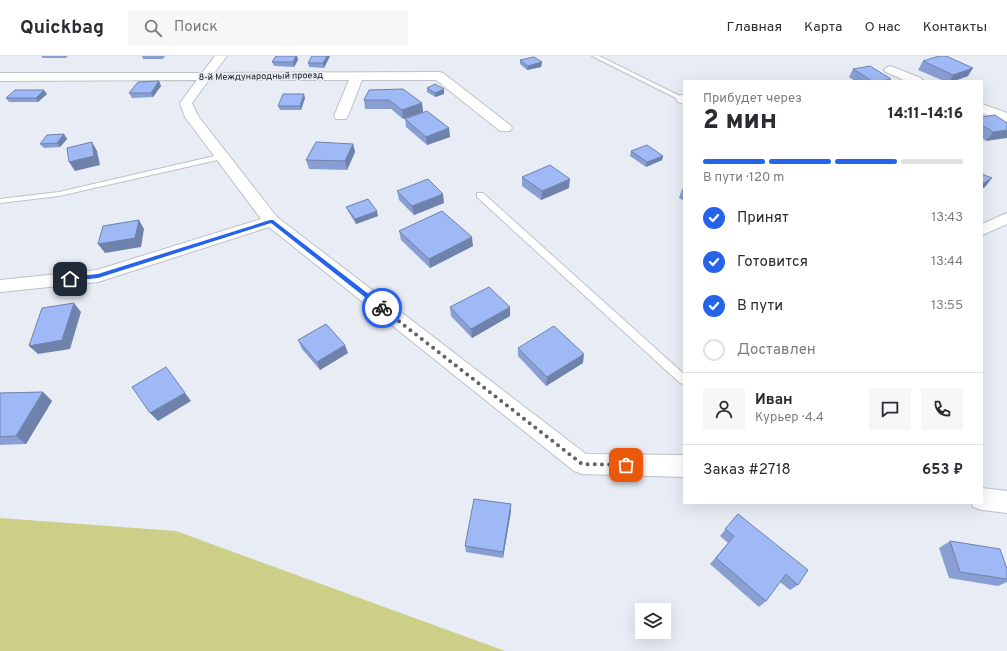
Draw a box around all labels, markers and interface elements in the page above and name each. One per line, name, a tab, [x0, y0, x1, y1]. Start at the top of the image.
search box	[128, 10, 408, 46]
text: Quickbag	[20, 16, 104, 40]
icon: search	[142, 17, 164, 39]
text: Поиск	[174, 18, 218, 37]
text: Главная	[727, 19, 782, 36]
text: Карта	[804, 19, 842, 36]
text: О нас	[864, 19, 901, 36]
text: Контакты	[923, 19, 987, 36]
street label: 8-й Международный проезд	[199, 70, 323, 83]
text: Прибудет через	[703, 91, 802, 107]
text: 2 мин	[703, 105, 777, 138]
text: 14:11–14:16	[888, 105, 963, 124]
text: В пути · 120 m	[703, 170, 784, 186]
icon: check	[703, 207, 725, 229]
text: Принят	[737, 209, 789, 228]
text: 13:43	[932, 210, 963, 226]
icon: check	[703, 251, 725, 273]
text: Готовится	[737, 253, 808, 272]
text: 13:44	[931, 254, 963, 270]
pin	[53, 262, 87, 296]
icon: home	[59, 268, 81, 290]
courier	[362, 288, 402, 328]
icon: check	[703, 295, 725, 317]
icon: bike	[371, 297, 393, 319]
text: В пути	[737, 297, 783, 316]
text: 13:55	[931, 298, 963, 314]
text: Доставлен	[737, 341, 816, 360]
button: person	[703, 388, 745, 430]
button: chat	[869, 388, 911, 430]
button: phone	[921, 388, 963, 430]
text: Иван	[755, 391, 793, 410]
text: Курьер · 4.4	[755, 410, 824, 426]
pin	[609, 448, 643, 482]
icon: bag	[615, 454, 637, 476]
text: Заказ #2718	[703, 461, 791, 480]
text: 653 ₽	[922, 461, 963, 480]
map controls	[635, 603, 671, 639]
button: layers	[635, 603, 671, 639]

